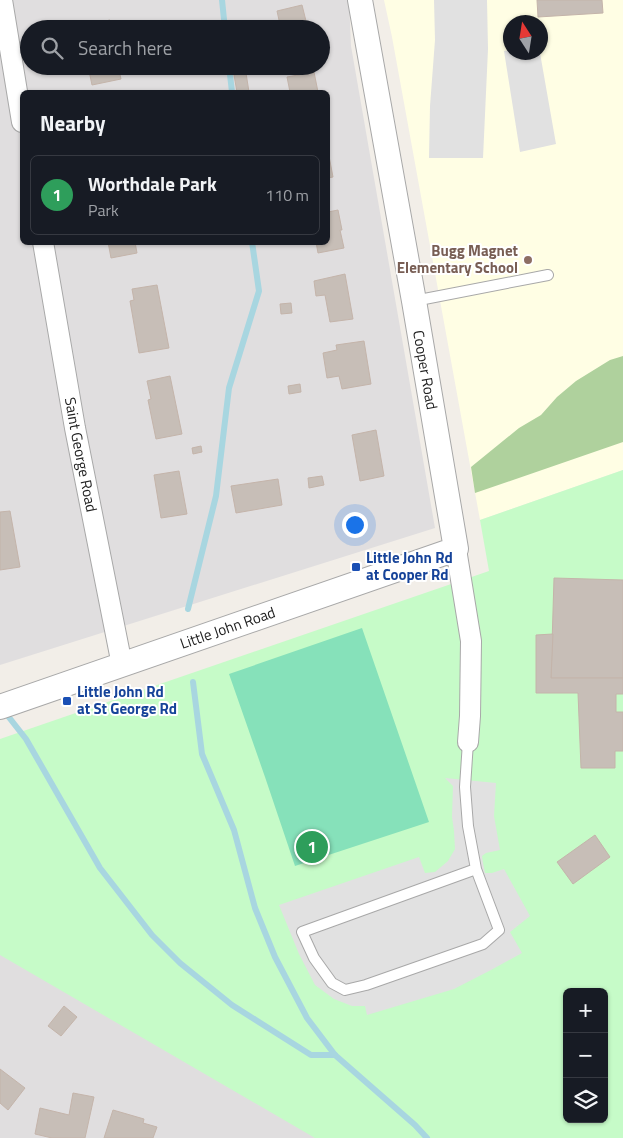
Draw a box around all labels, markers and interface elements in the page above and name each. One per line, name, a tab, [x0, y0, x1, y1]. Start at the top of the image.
north arrow	[503, 15, 548, 60]
search box	[20, 20, 330, 75]
text: Search here	[78, 33, 172, 62]
icon: search	[38, 34, 66, 62]
text: Nearby	[40, 107, 105, 139]
text: Worthdale Park	[88, 169, 217, 198]
text: 1	[53, 183, 61, 207]
text: 110 m	[265, 183, 309, 207]
text: Park	[88, 198, 119, 222]
place label: Bugg Magnet Elementary School	[397, 239, 519, 279]
marker: Bugg Magnet Elementary School	[522, 254, 534, 266]
street label: Cooper Road	[407, 328, 444, 411]
street label: Saint George Road	[59, 395, 103, 514]
your location	[342, 512, 368, 538]
place label: Little John Rd at Cooper Rd	[366, 546, 453, 586]
marker: Little John Rd at Cooper Rd	[350, 561, 362, 573]
street label: Little John Road	[177, 600, 278, 655]
place label: Little John Rd at St George Rd	[77, 680, 177, 720]
marker: Little John Rd at St George Rd	[61, 695, 73, 707]
pin: 1	[296, 828, 328, 866]
map controls	[563, 988, 608, 1123]
button: +	[563, 988, 608, 1033]
button: −	[563, 1033, 608, 1078]
button: layers	[563, 1078, 608, 1123]

